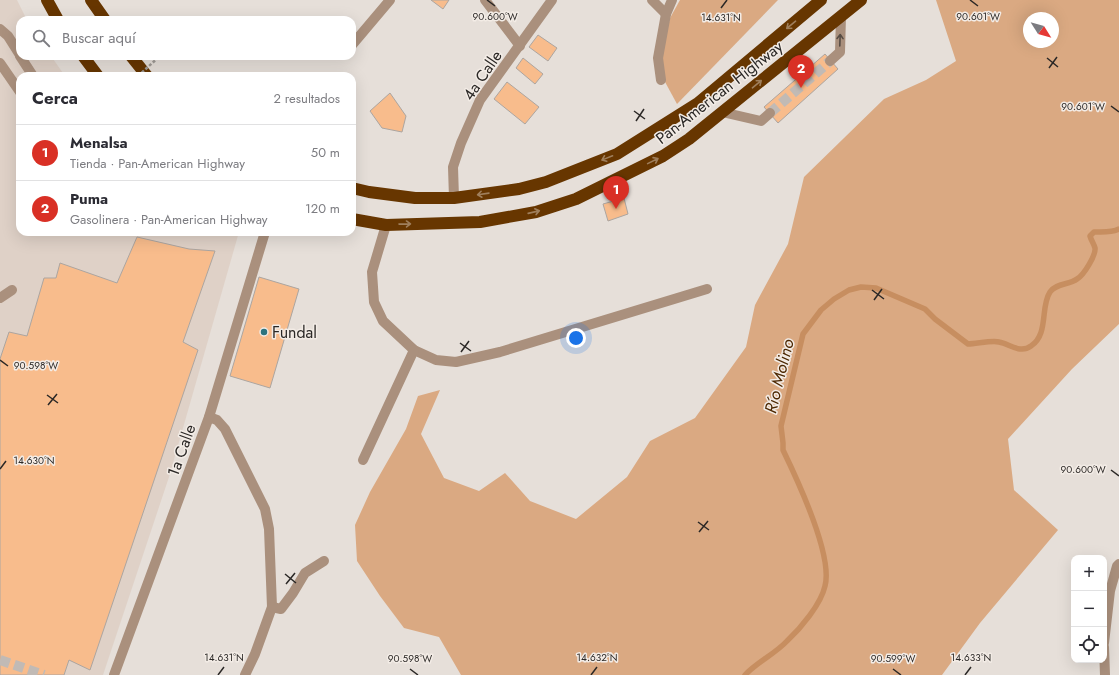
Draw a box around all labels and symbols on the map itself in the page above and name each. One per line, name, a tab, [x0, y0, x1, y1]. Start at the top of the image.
text: 90.600°W	[472, 9, 518, 24]
text: 90.601°W	[956, 9, 1000, 24]
text: 14.631°N	[701, 10, 741, 25]
north arrow	[1023, 12, 1059, 48]
one-way arrow	[786, 20, 797, 29]
one-way arrow	[836, 34, 844, 47]
street label: Pan-American Highway	[651, 35, 789, 149]
street label: 4a Calle	[457, 46, 508, 105]
pin: 2	[788, 55, 814, 88]
one-way arrow	[752, 80, 763, 89]
text: 90.601°W	[1061, 99, 1105, 114]
one-way arrow	[601, 154, 613, 162]
one-way arrow	[647, 157, 659, 164]
pin: 1	[603, 176, 629, 209]
one-way arrow	[477, 190, 490, 198]
one-way arrow	[527, 208, 540, 216]
one-way arrow	[398, 220, 411, 228]
place label: Fundal	[272, 321, 317, 344]
marker: Fundal	[259, 327, 269, 337]
your location	[566, 328, 586, 348]
water label: Río Molino	[758, 336, 800, 416]
text: 90.598°W	[14, 358, 58, 373]
street label: 1a Calle	[161, 421, 202, 479]
text: 14.630°N	[13, 453, 55, 468]
text: 90.600°W	[1060, 462, 1106, 477]
text: 14.631°N	[204, 650, 244, 665]
text: 14.632°N	[577, 650, 617, 665]
text: 14.633°N	[951, 650, 991, 665]
text: 90.598°W	[388, 651, 432, 666]
text: 90.599°W	[871, 651, 915, 666]

